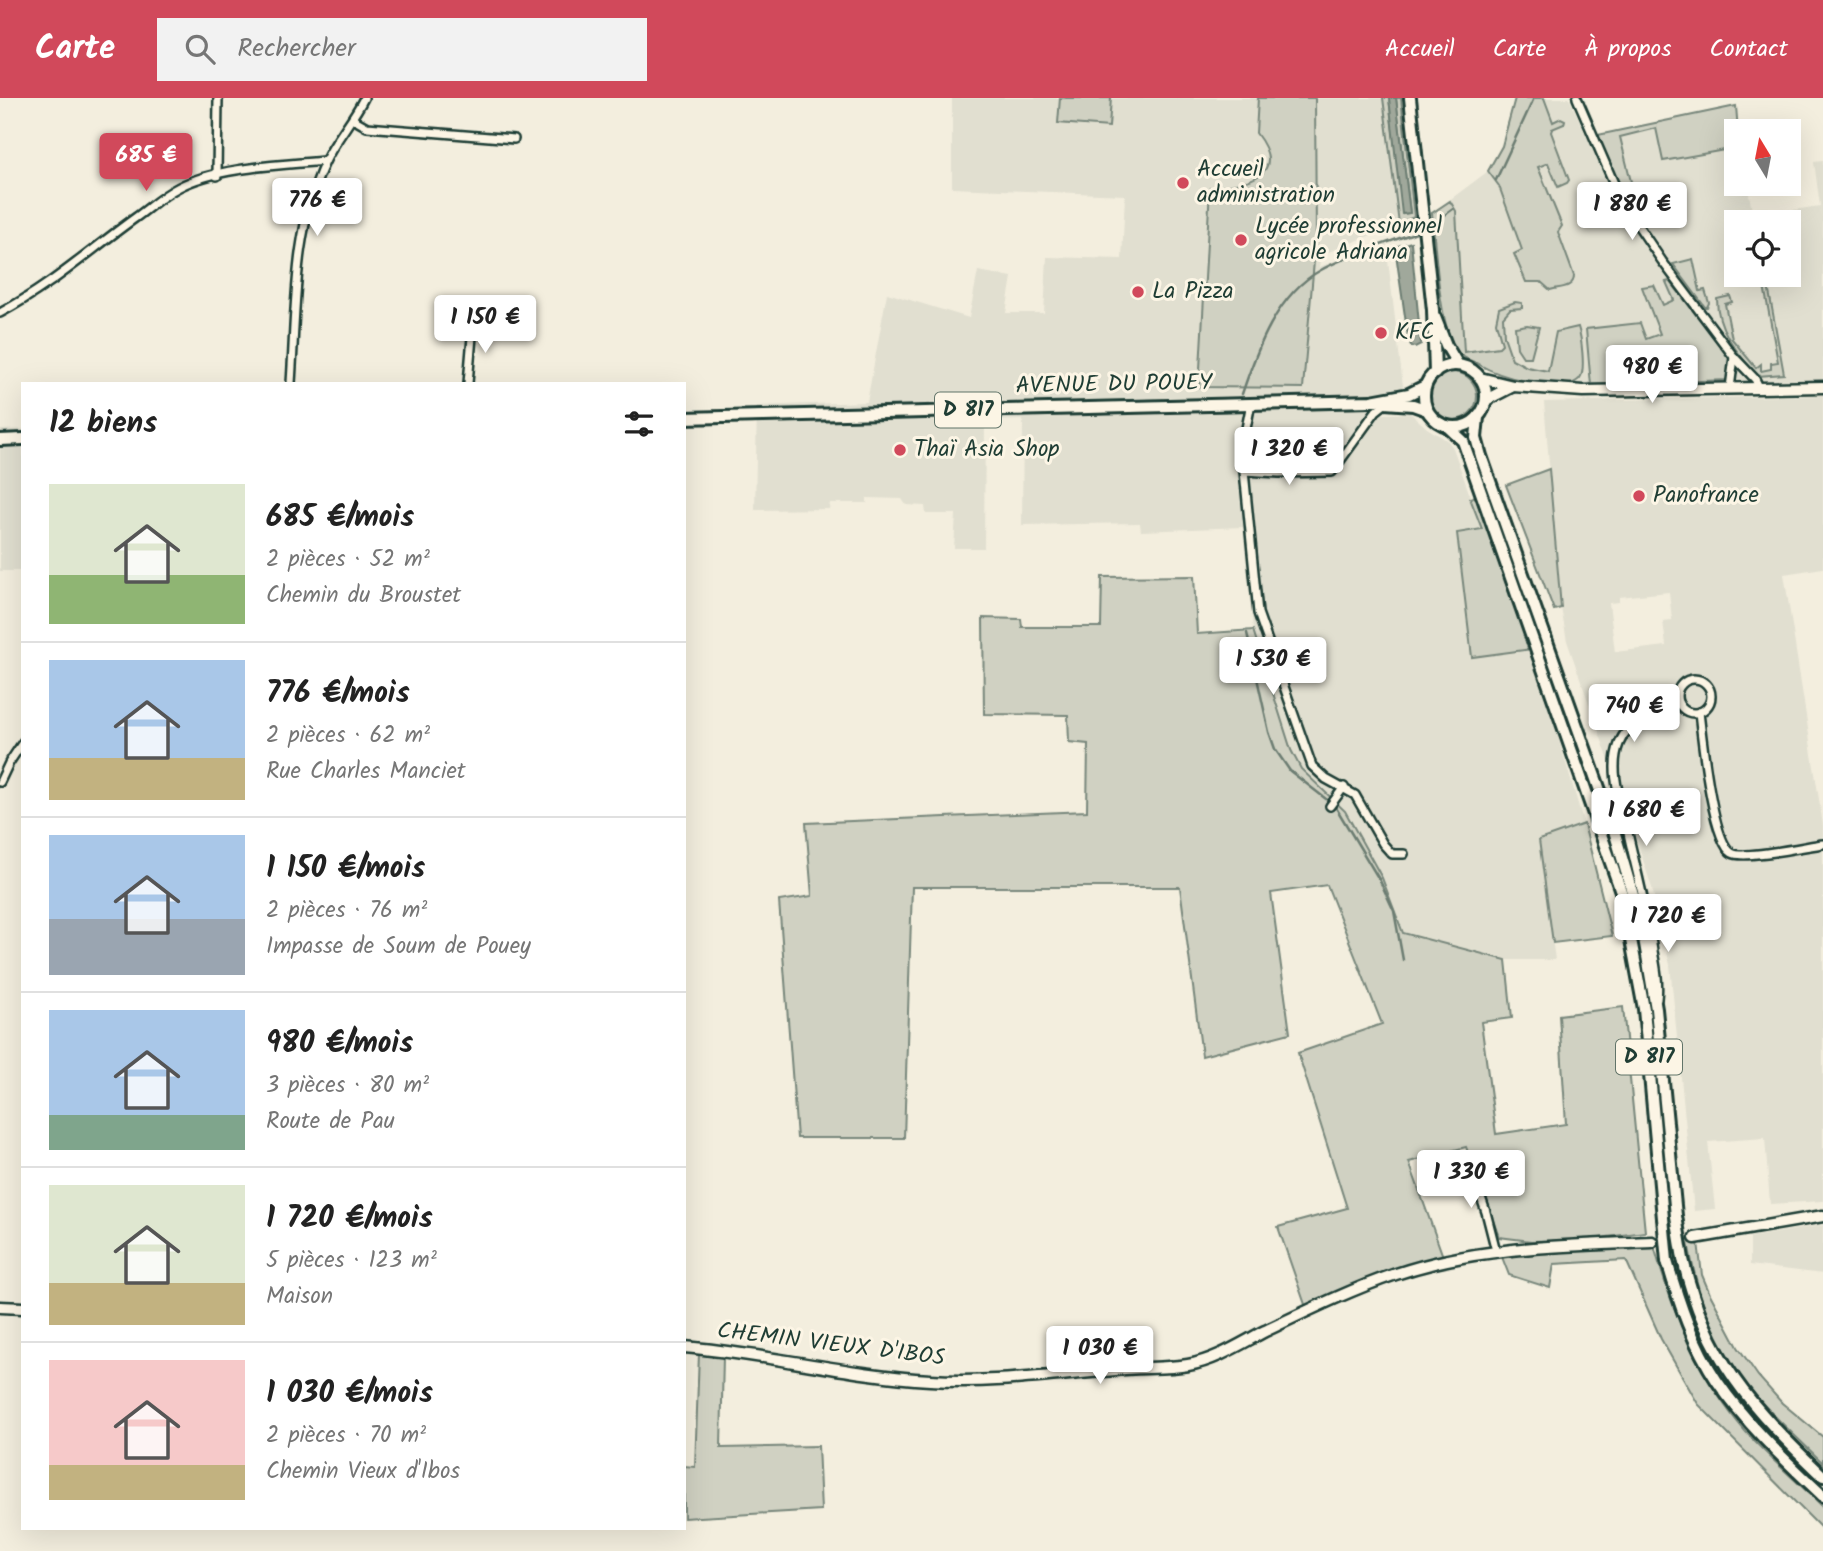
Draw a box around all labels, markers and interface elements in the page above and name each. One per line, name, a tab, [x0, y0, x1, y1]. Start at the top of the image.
search box	[157, 18, 647, 81]
text: Carte	[35, 23, 115, 76]
text: Rechercher	[237, 28, 356, 70]
icon: search	[181, 30, 219, 68]
text: Accueil	[1385, 30, 1455, 69]
text: Carte	[1493, 30, 1546, 69]
text: À propos	[1584, 30, 1671, 69]
text: Contact	[1709, 30, 1788, 69]
north arrow	[1724, 119, 1801, 196]
map controls	[1724, 119, 1801, 287]
pin: 685 €	[97, 134, 195, 193]
text: 685 €	[115, 138, 177, 174]
place label: Accueil administration	[1197, 152, 1335, 214]
marker: Accueil administration	[1175, 175, 1191, 191]
pin: 776 €	[268, 178, 366, 238]
text: 776 €	[288, 183, 346, 219]
pin: 1 880 €	[1567, 183, 1697, 242]
text: 1 880 €	[1593, 187, 1671, 223]
place label: Lycée professionnel agricole Adriana	[1255, 209, 1443, 271]
button: locate	[1724, 210, 1801, 287]
marker: Lycée professionnel agricole Adriana	[1233, 232, 1249, 248]
place label: La Pizza	[1152, 274, 1234, 310]
marker: La Pizza	[1130, 284, 1146, 300]
pin: 1 150 €	[420, 296, 550, 355]
text: 1 150 €	[450, 300, 520, 336]
place label: KFC	[1395, 315, 1434, 351]
marker: KFC	[1373, 325, 1389, 341]
pin: 980 €	[1603, 345, 1701, 405]
text: 980 €	[1622, 350, 1682, 386]
street label: AVENUE DU POUEY	[1015, 365, 1213, 405]
road number: D 817	[935, 392, 1001, 428]
text: 12 biens	[49, 400, 157, 448]
icon: filters	[620, 405, 658, 443]
pin: 1 320 €	[1224, 428, 1354, 487]
place label: Thaï Asia Shop	[914, 432, 1059, 468]
text: 1 320 €	[1250, 432, 1328, 468]
marker: Thaï Asia Shop	[892, 442, 908, 458]
place label: Panofrance	[1653, 478, 1759, 514]
marker: Panofrance	[1631, 488, 1647, 504]
text: 685 €/mois	[266, 494, 414, 542]
icon: home	[105, 512, 189, 596]
text: 2 pièces · 52 m²	[266, 542, 430, 578]
text: Chemin du Broustet	[266, 578, 461, 614]
pin: 1 530 €	[1208, 638, 1338, 697]
text: 1 530 €	[1235, 642, 1311, 678]
text: 776 €/mois	[266, 670, 410, 718]
pin: 740 €	[1585, 684, 1683, 744]
icon: home	[105, 688, 189, 772]
text: 740 €	[1605, 689, 1663, 725]
text: 2 pièces · 62 m²	[266, 718, 430, 754]
text: Rue Charles Manciet	[266, 754, 466, 790]
pin: 1 680 €	[1581, 788, 1711, 848]
text: 1 680 €	[1607, 793, 1685, 829]
text: 1 150 €/mois	[266, 845, 425, 893]
icon: home	[105, 863, 189, 947]
text: 2 pièces · 76 m²	[266, 893, 427, 929]
pin: 1 720 €	[1603, 894, 1733, 954]
text: 1 720 €	[1630, 899, 1706, 935]
text: Impasse de Soum de Pouey	[266, 929, 531, 965]
text: 980 €/mois	[266, 1020, 413, 1068]
icon: home	[105, 1038, 189, 1122]
road number: D 817	[1616, 1040, 1682, 1074]
text: 3 pièces · 80 m²	[266, 1068, 429, 1104]
text: Route de Pau	[266, 1104, 395, 1140]
pin: 1 330 €	[1406, 1150, 1536, 1210]
text: 1 330 €	[1433, 1155, 1509, 1191]
text: 1 720 €/mois	[266, 1195, 433, 1243]
icon: home	[105, 1213, 189, 1297]
text: 5 pièces · 123 m²	[266, 1243, 437, 1279]
text: Maison	[266, 1279, 333, 1315]
street label: CHEMIN VIEUX D'IBOS	[715, 1313, 947, 1377]
pin: 1 030 €	[1035, 1326, 1165, 1386]
text: 1 030 €	[1062, 1331, 1138, 1367]
text: 1 030 €/mois	[266, 1370, 433, 1418]
icon: home	[105, 1388, 189, 1472]
text: 2 pièces · 70 m²	[266, 1418, 426, 1454]
text: Chemin Vieux d'Ibos	[266, 1454, 460, 1490]

